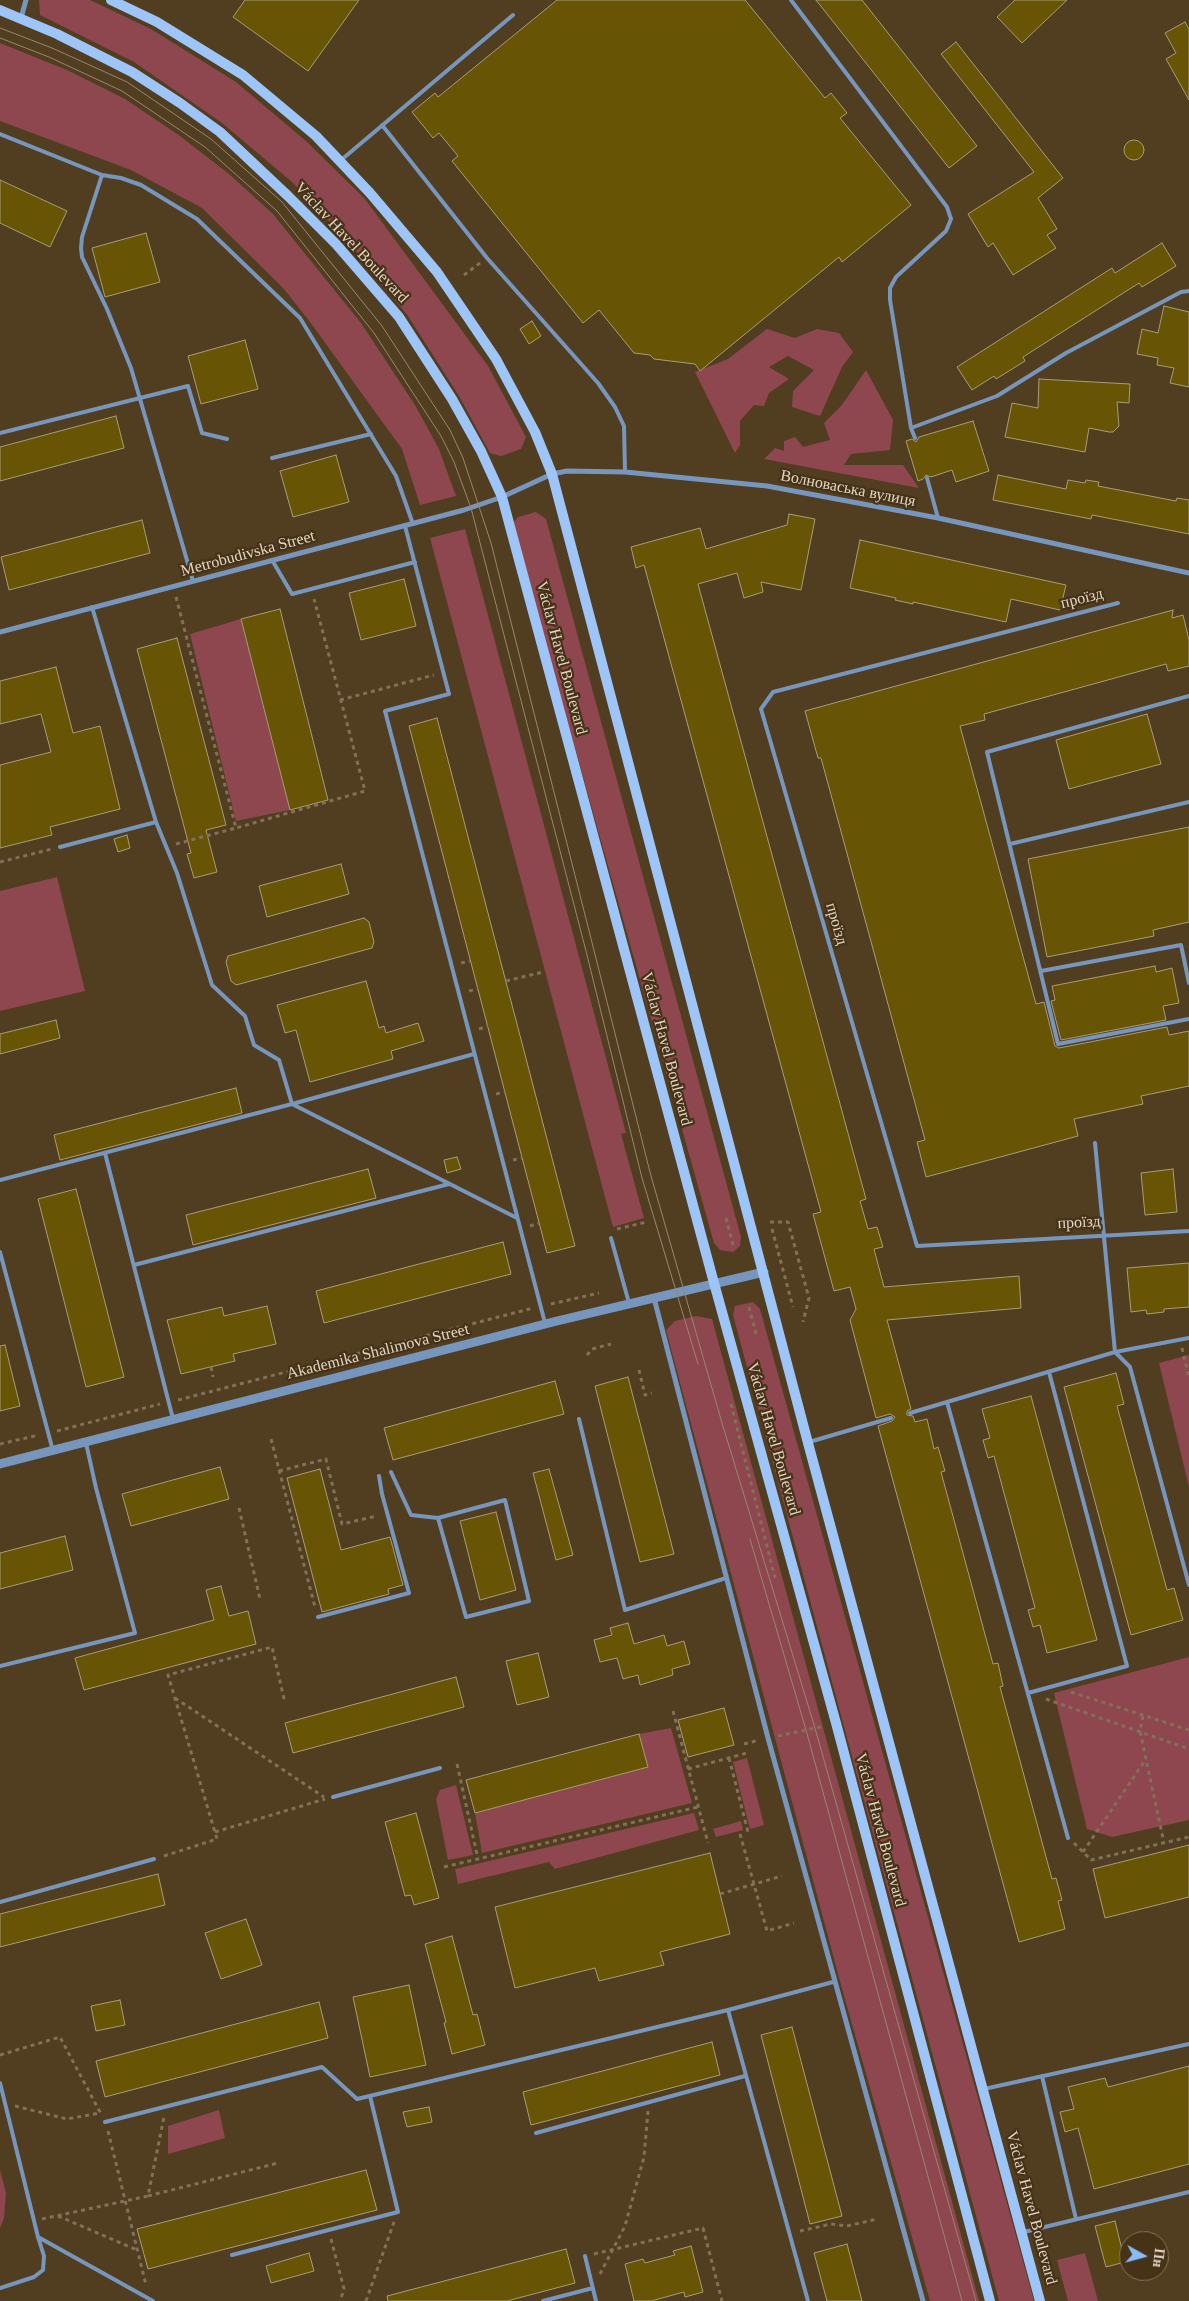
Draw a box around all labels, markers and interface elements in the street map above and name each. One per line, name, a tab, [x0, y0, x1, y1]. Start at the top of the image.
street label: Václav Havel Boulevard	[290, 179, 412, 307]
street label: Волноваська вулиця	[779, 466, 917, 512]
street label: Metrobudivska Street	[179, 527, 317, 581]
street label: Václav Havel Boulevard	[531, 579, 591, 737]
street label: проїзд	[1059, 584, 1105, 614]
street label: проїзд	[821, 901, 851, 947]
street label: Václav Havel Boulevard	[636, 970, 696, 1128]
street label: проїзд	[1057, 1212, 1101, 1234]
street label: Akademika Shalimova Street	[285, 1320, 471, 1384]
street label: Václav Havel Boulevard	[742, 1360, 804, 1518]
street label: Václav Havel Boulevard	[850, 1751, 910, 1909]
street label: Václav Havel Boulevard	[1001, 2129, 1061, 2287]
north arrow	[1119, 2231, 1169, 2281]
text: Пн	[1150, 2247, 1167, 2268]

